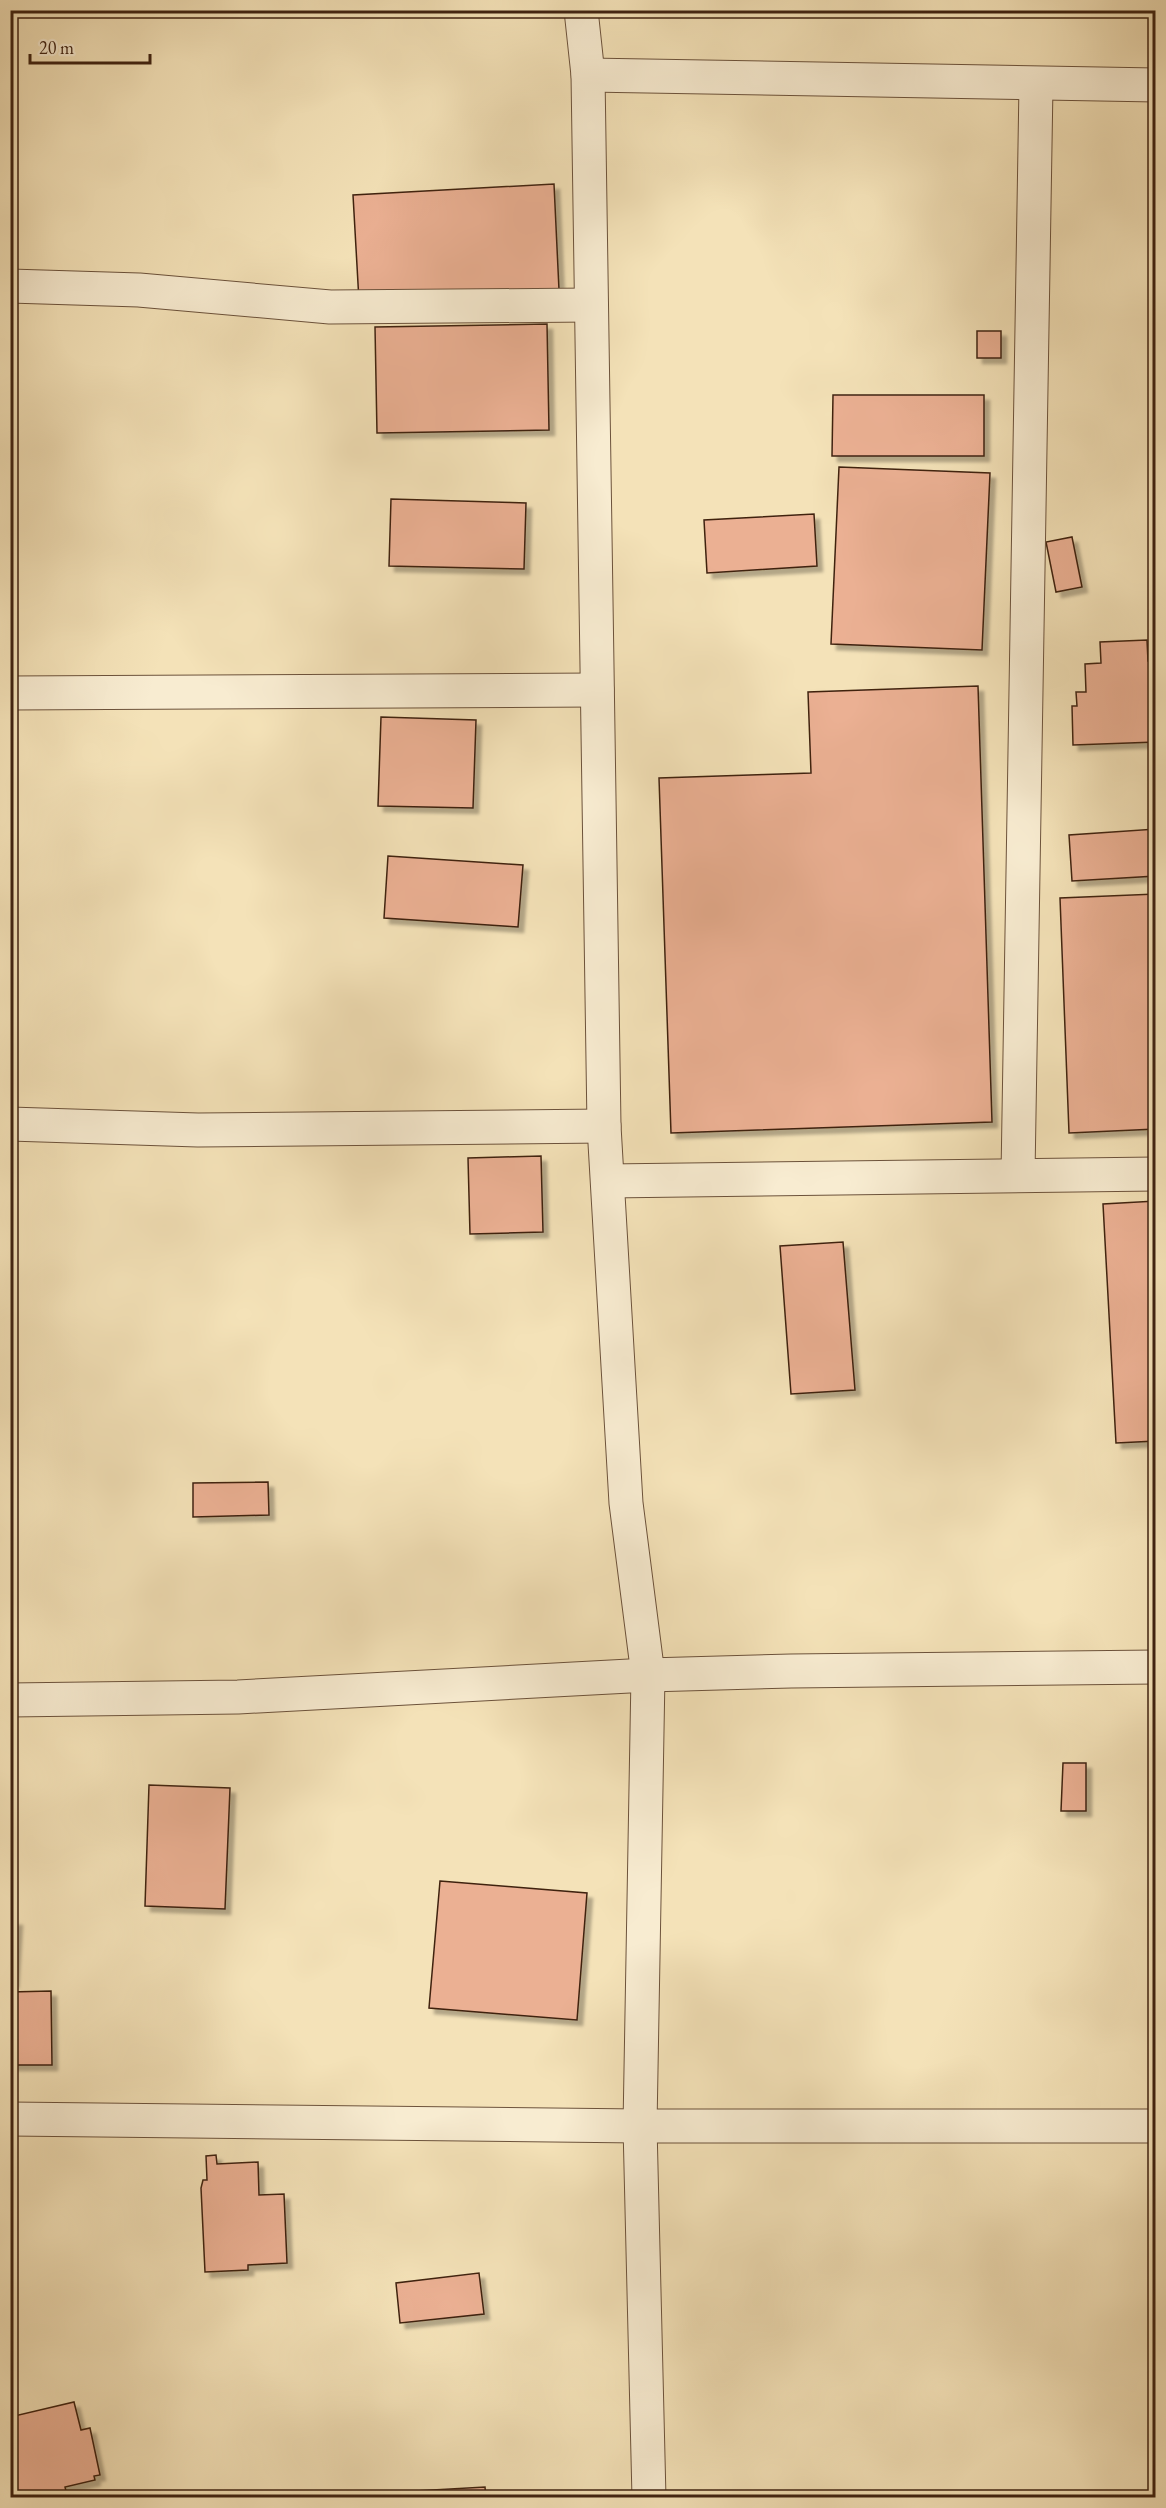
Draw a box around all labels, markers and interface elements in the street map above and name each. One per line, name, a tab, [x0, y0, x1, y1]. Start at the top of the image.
scale bar	[30, 27, 150, 65]
text: 20 m	[39, 36, 74, 59]

